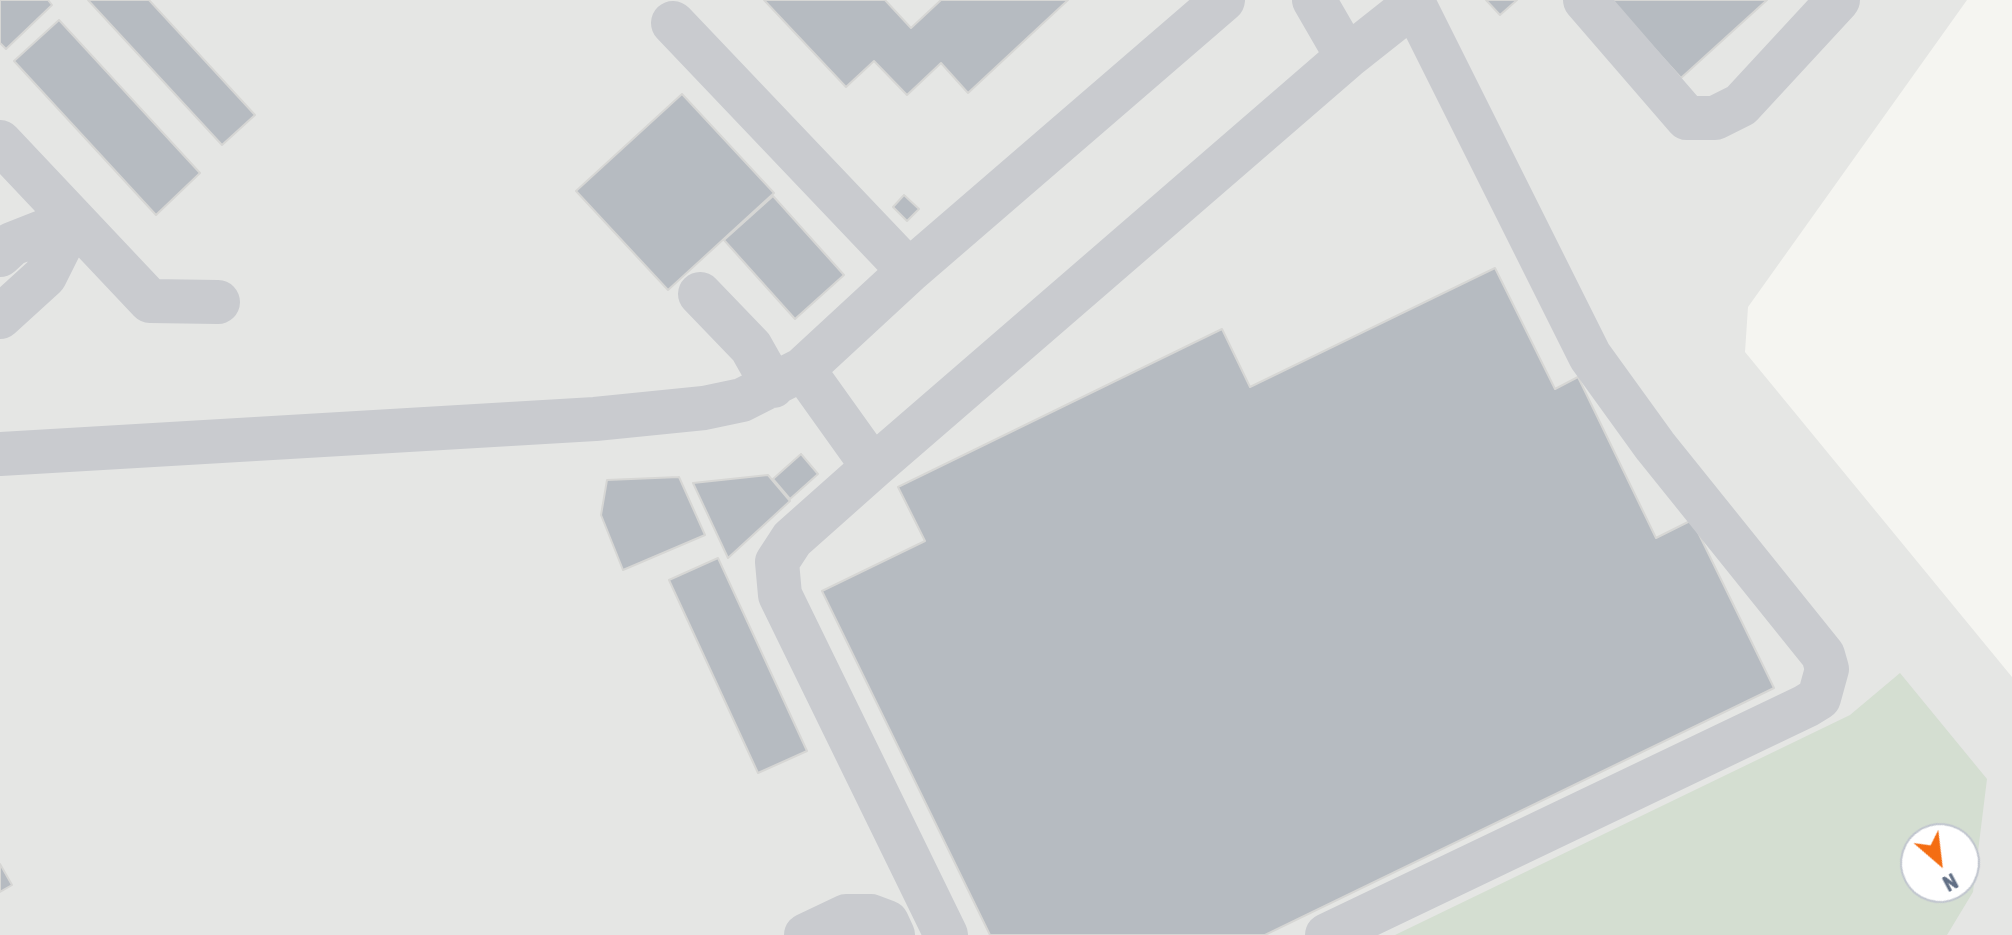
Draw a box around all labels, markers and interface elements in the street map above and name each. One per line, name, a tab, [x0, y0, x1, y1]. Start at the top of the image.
north arrow	[1900, 823, 1980, 903]
text: N	[1938, 868, 1962, 897]

